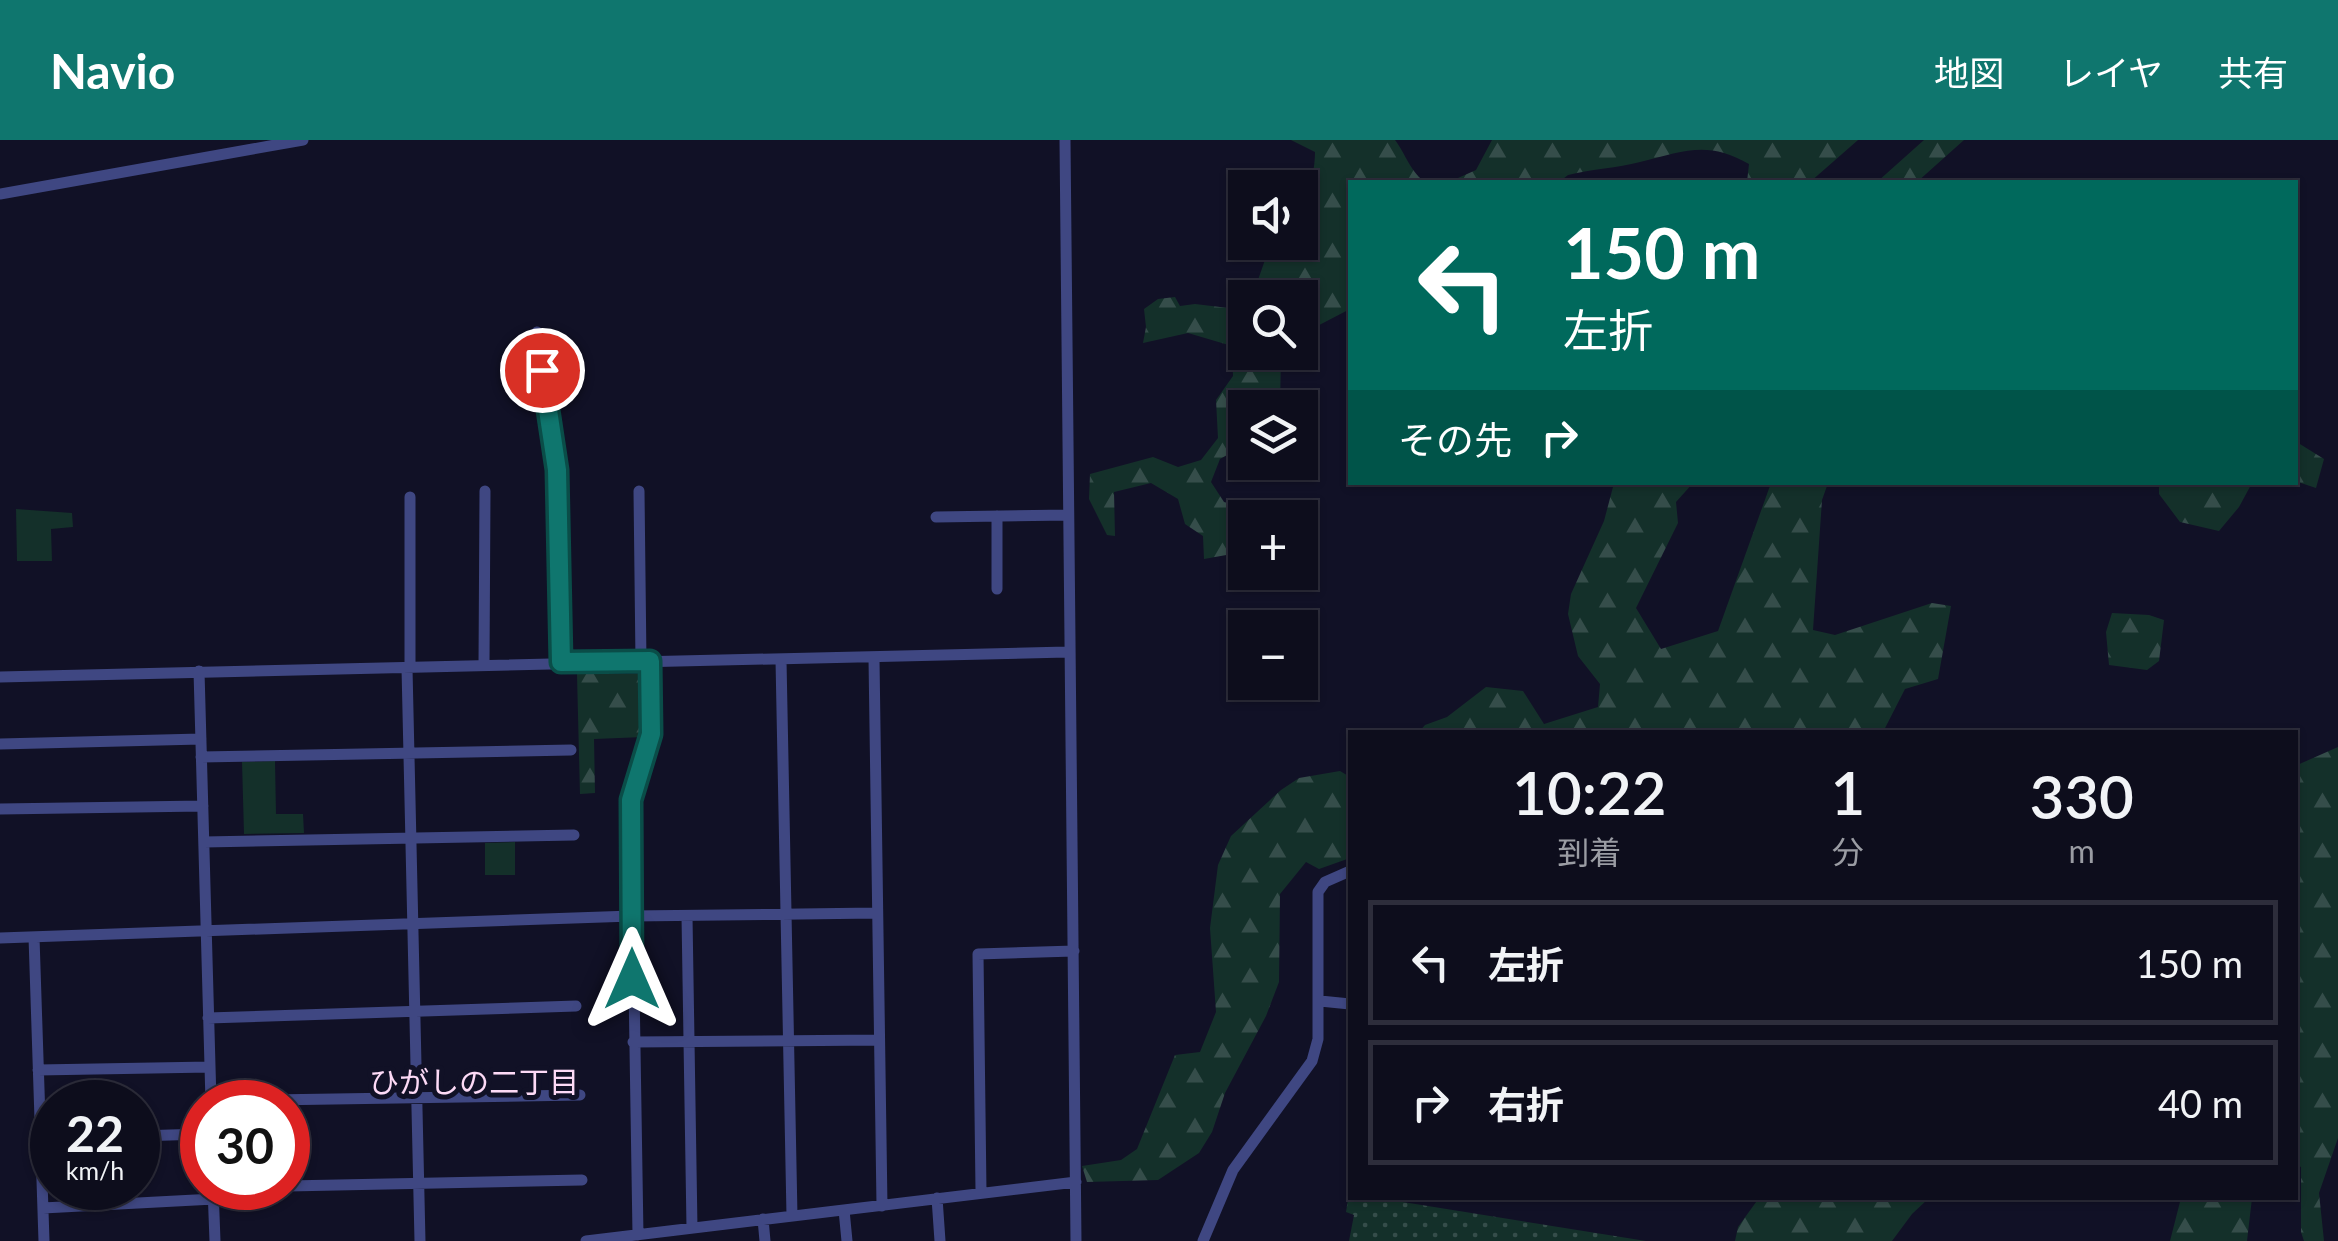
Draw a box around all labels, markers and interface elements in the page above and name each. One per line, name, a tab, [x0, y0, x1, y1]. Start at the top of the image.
text: Navio	[50, 42, 175, 99]
text: 地図	[1934, 51, 2004, 93]
text: レイヤ	[2059, 51, 2163, 93]
text: 共有	[2218, 51, 2288, 93]
map controls	[1228, 170, 1318, 700]
button: sound	[1228, 170, 1318, 260]
text: 150 m	[1563, 210, 1760, 294]
icon: left	[1398, 220, 1528, 350]
button: search	[1228, 280, 1318, 370]
text: 左折	[1563, 303, 1653, 357]
pin	[500, 328, 585, 413]
icon: arrive	[515, 343, 570, 398]
button: layers	[1228, 390, 1318, 480]
icon: right	[1532, 410, 1587, 465]
text: その先	[1398, 416, 1512, 462]
button: +	[1228, 500, 1318, 590]
button: −	[1228, 610, 1318, 700]
text: 10:22	[1512, 756, 1667, 828]
text: 1	[1831, 756, 1865, 828]
text: 330	[2030, 760, 2134, 832]
text: m	[2069, 831, 2095, 870]
text: 到着	[1557, 832, 1621, 871]
text: 分	[1832, 832, 1864, 871]
position arrow	[580, 927, 684, 1031]
icon: left	[1403, 935, 1458, 990]
text: 150 m	[2136, 940, 2243, 986]
text: 左折	[1488, 941, 1564, 987]
district label: ひがしの二丁目	[369, 1063, 579, 1099]
icon: right	[1403, 1075, 1458, 1130]
speed limit sign: 30	[180, 1080, 310, 1210]
text: 40 m	[2158, 1080, 2243, 1126]
text: 右折	[1488, 1081, 1564, 1127]
text: 22	[66, 1103, 124, 1163]
text: km/h	[66, 1155, 124, 1185]

